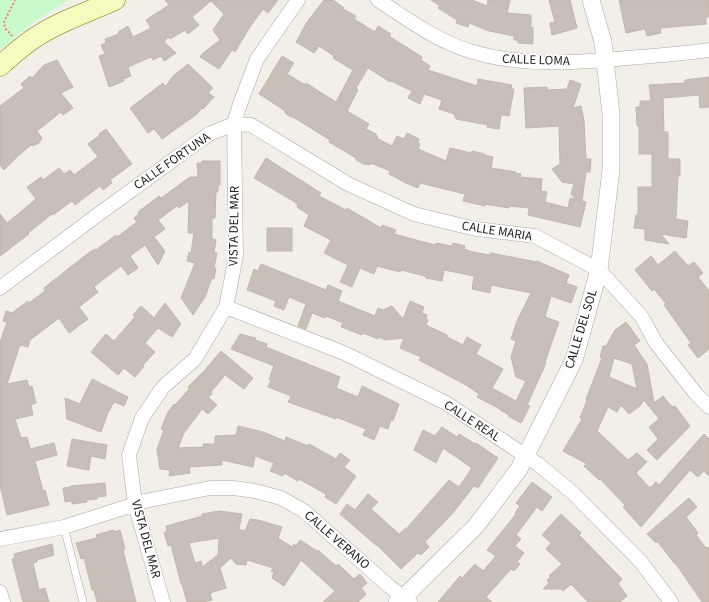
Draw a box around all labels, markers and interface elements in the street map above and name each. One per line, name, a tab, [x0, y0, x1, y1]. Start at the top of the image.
street label: CALLE LOMA	[502, 50, 571, 70]
street label: CALLE FORTUNA	[130, 127, 215, 194]
street label: VISTA DEL MAR	[224, 185, 244, 266]
street label: CALLE MARIA	[461, 217, 534, 246]
street label: CALLE DEL SOL	[560, 287, 602, 371]
street label: CALLE REAL	[440, 396, 504, 446]
street label: VISTA DEL MAR	[127, 498, 165, 581]
street label: CALLE VERANO	[300, 506, 374, 574]

